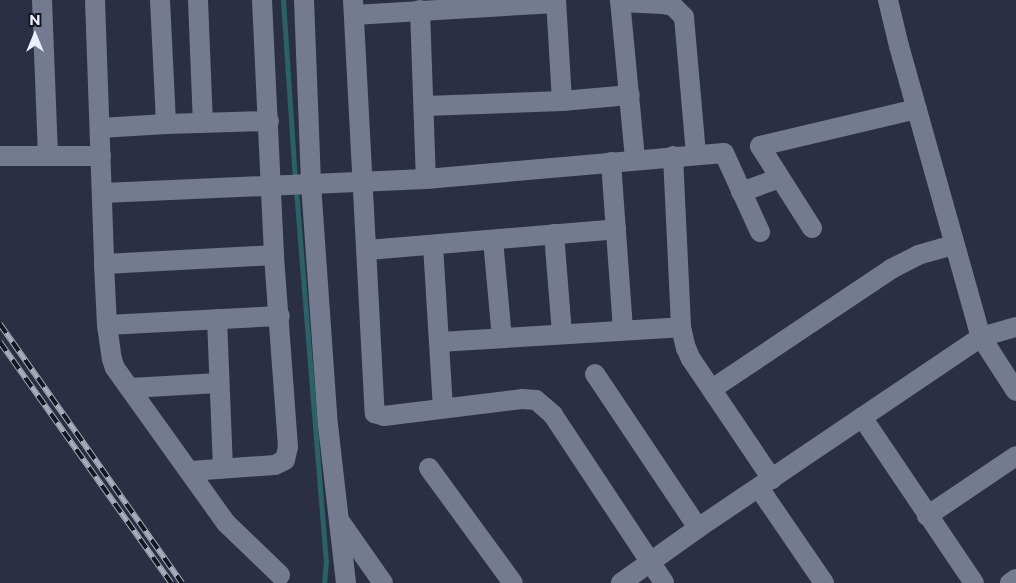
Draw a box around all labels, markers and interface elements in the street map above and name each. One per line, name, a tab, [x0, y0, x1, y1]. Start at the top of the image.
north arrow	[10, 10, 60, 60]
text: N	[29, 11, 41, 29]

